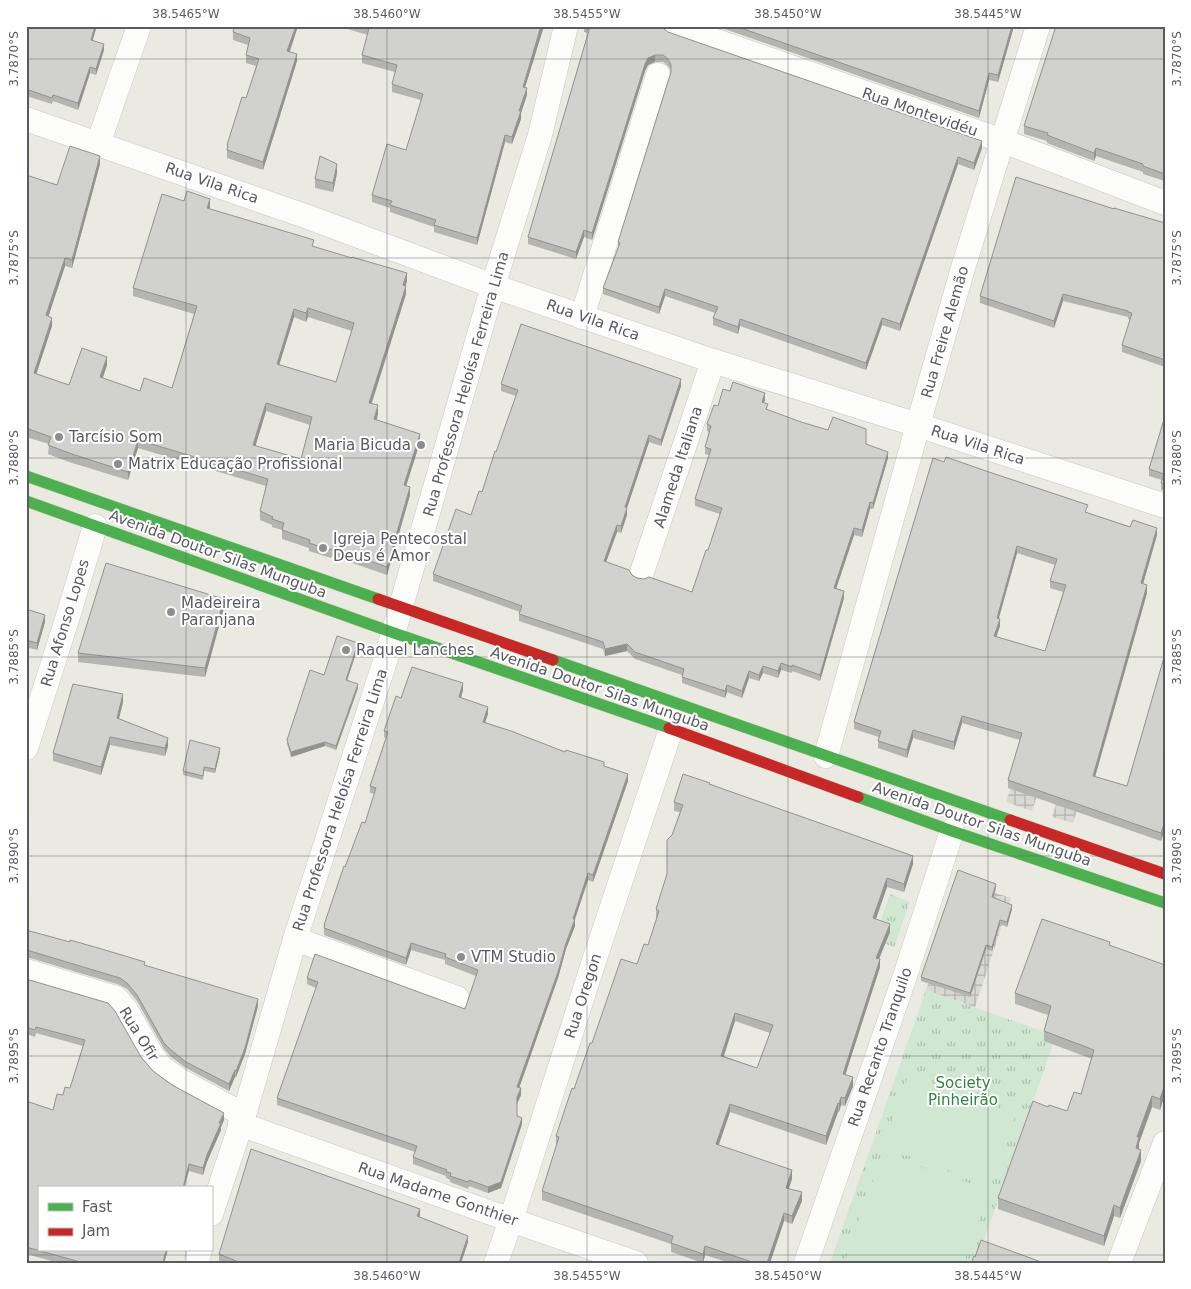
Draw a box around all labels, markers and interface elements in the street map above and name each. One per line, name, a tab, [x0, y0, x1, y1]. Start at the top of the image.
text: 38.5465°W	[152, 7, 220, 21]
text: 38.5460°W	[353, 7, 421, 21]
text: 38.5455°W	[553, 7, 621, 21]
text: 38.5450°W	[754, 7, 822, 21]
text: 38.5445°W	[954, 7, 1022, 21]
text: 3.7870°S	[7, 31, 21, 87]
text: 3.7870°S	[1170, 31, 1184, 87]
street label: Rua Montevidéu	[860, 84, 980, 140]
street label: Rua Vila Rica	[163, 159, 261, 207]
text: 3.7875°S	[7, 230, 21, 286]
text: 3.7875°S	[1170, 230, 1184, 286]
street label: Rua Professora Heloísa Ferreira Lima	[419, 249, 513, 519]
street label: Rua Freire Alemão	[918, 264, 972, 400]
street label: Rua Vila Rica	[544, 296, 642, 344]
street label: Alameda Italiana	[650, 404, 706, 530]
street label: Rua Vila Rica	[929, 421, 1027, 469]
place label: Tarcísio Som	[68, 428, 162, 446]
text: 3.7880°S	[7, 430, 21, 486]
text: 3.7880°S	[1170, 430, 1184, 486]
marker: Tarcísio Som	[53, 431, 65, 443]
place label: Maria Bicuda	[314, 436, 411, 454]
marker: Maria Bicuda	[415, 439, 427, 451]
place label: Matrix Educação Profissional	[128, 455, 342, 473]
marker: Matrix Educação Profissional	[112, 458, 124, 470]
street label: Avenida Doutor Silas Munguba	[107, 506, 329, 602]
place label: Igreja Pentecostal Deus é Amor	[333, 530, 467, 565]
marker: Igreja Pentecostal Deus é Amor	[317, 542, 329, 554]
street label: Rua Afonso Lopes	[37, 557, 93, 689]
place label: Madeireira Paranjana	[181, 594, 261, 629]
marker: Madeireira Paranjana	[165, 606, 177, 618]
text: 3.7885°S	[7, 629, 21, 685]
text: 3.7885°S	[1170, 629, 1184, 685]
place label: Raquel Lanches	[356, 641, 475, 659]
street label: Avenida Doutor Silas Munguba	[488, 643, 712, 735]
marker: Raquel Lanches	[340, 644, 352, 656]
street label: Rua Professora Heloísa Ferreira Lima	[289, 667, 391, 933]
street label: Avenida Doutor Silas Munguba	[870, 778, 1094, 870]
text: 3.7890°S	[7, 828, 21, 884]
text: 3.7890°S	[1170, 828, 1184, 884]
place label: VTM Studio	[471, 948, 556, 966]
marker: VTM Studio	[455, 951, 467, 963]
street label: Rua Oregon	[561, 951, 605, 1041]
street label: Rua Recanto Tranquilo	[844, 965, 916, 1129]
street label: Rua Ofir	[115, 1004, 163, 1065]
text: 3.7895°S	[7, 1028, 21, 1084]
text: 3.7895°S	[1170, 1028, 1184, 1084]
park label: Society Pinheirão	[928, 1074, 998, 1109]
street label: Rua Madame Gonthier	[356, 1158, 521, 1230]
legend	[38, 1186, 212, 1252]
text: Fast	[82, 1198, 112, 1216]
text: Jam	[81, 1222, 110, 1240]
text: 38.5460°W	[353, 1269, 421, 1283]
text: 38.5455°W	[553, 1269, 621, 1283]
text: 38.5450°W	[754, 1269, 822, 1283]
text: 38.5445°W	[954, 1269, 1022, 1283]

